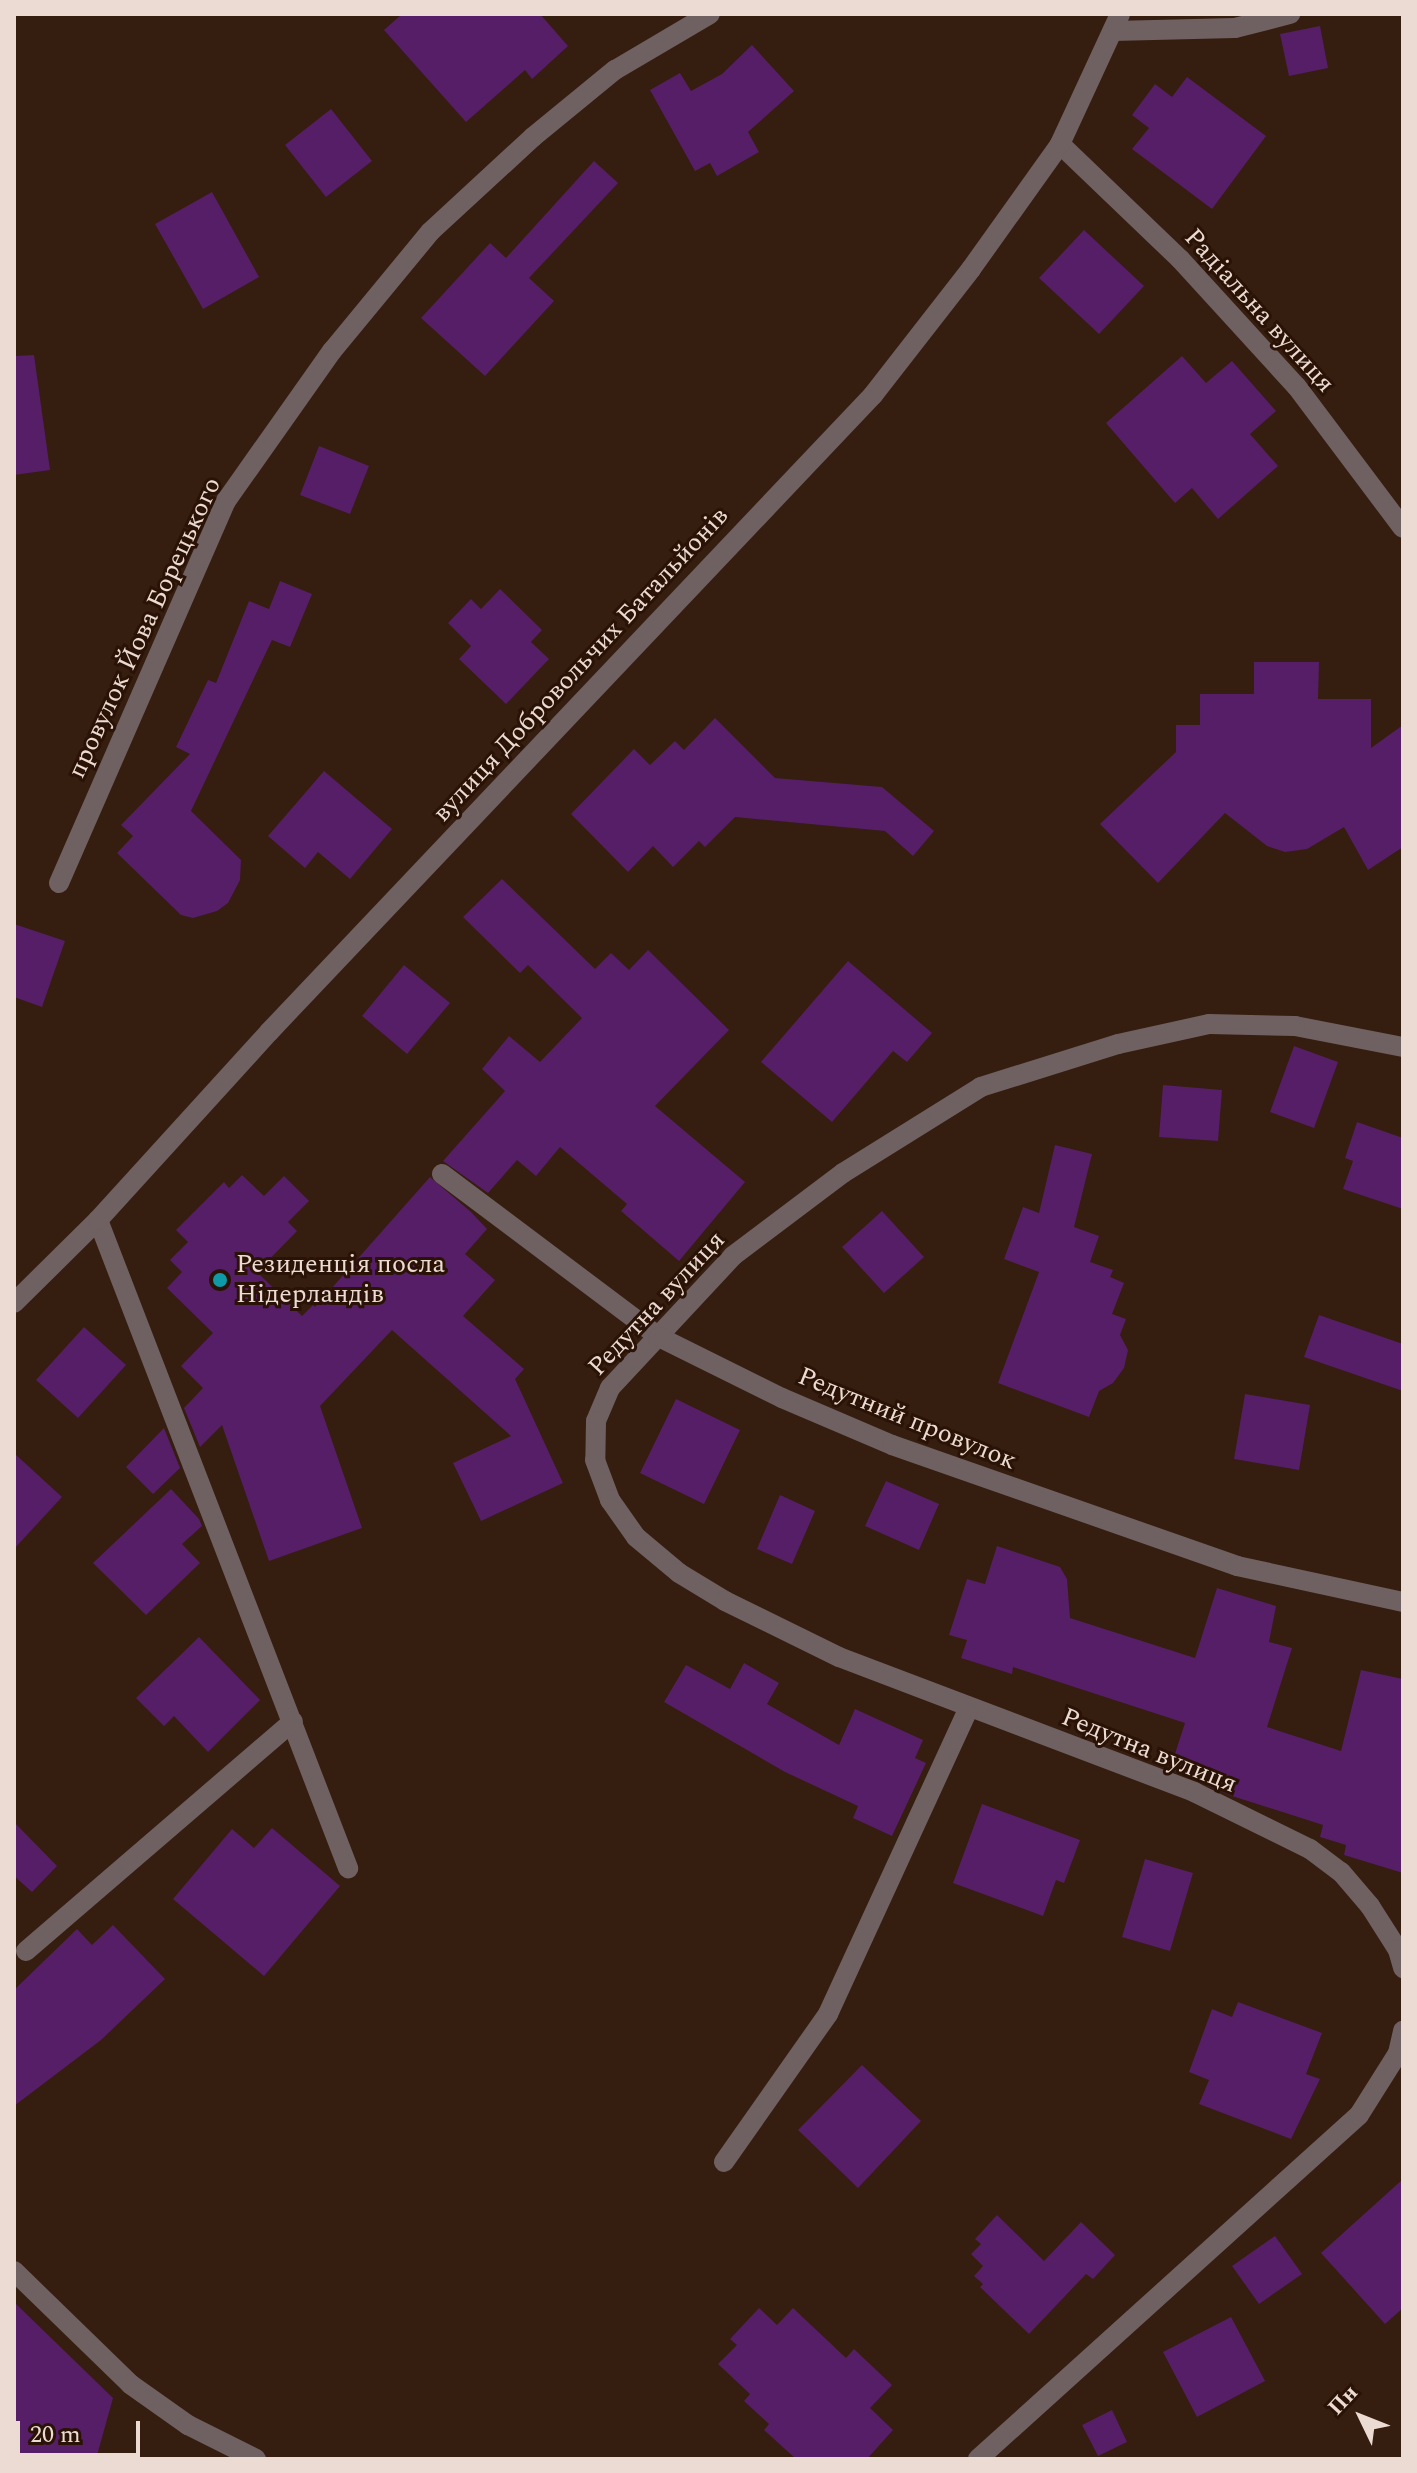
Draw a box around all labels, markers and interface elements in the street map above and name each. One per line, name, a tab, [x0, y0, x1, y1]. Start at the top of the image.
street label: Радіальна вулиця	[1177, 223, 1341, 399]
street label: провулок Йова Борецького	[62, 473, 228, 783]
street label: вулиця Добровольчих Батальйонів	[427, 501, 735, 829]
street label: Редутна вулиця	[582, 1225, 732, 1383]
place label: Резиденція посла Нідерландів	[236, 1249, 445, 1310]
marker: Резиденція посла Нідерландів	[211, 1271, 229, 1289]
street label: Редутний провулок	[793, 1361, 1021, 1477]
street label: Редутна вулиця	[1057, 1702, 1241, 1800]
text: Пн	[1320, 2377, 1366, 2423]
north arrow	[1321, 2377, 1401, 2457]
scale bar	[20, 2405, 144, 2455]
text: 20 m	[30, 2417, 81, 2453]

